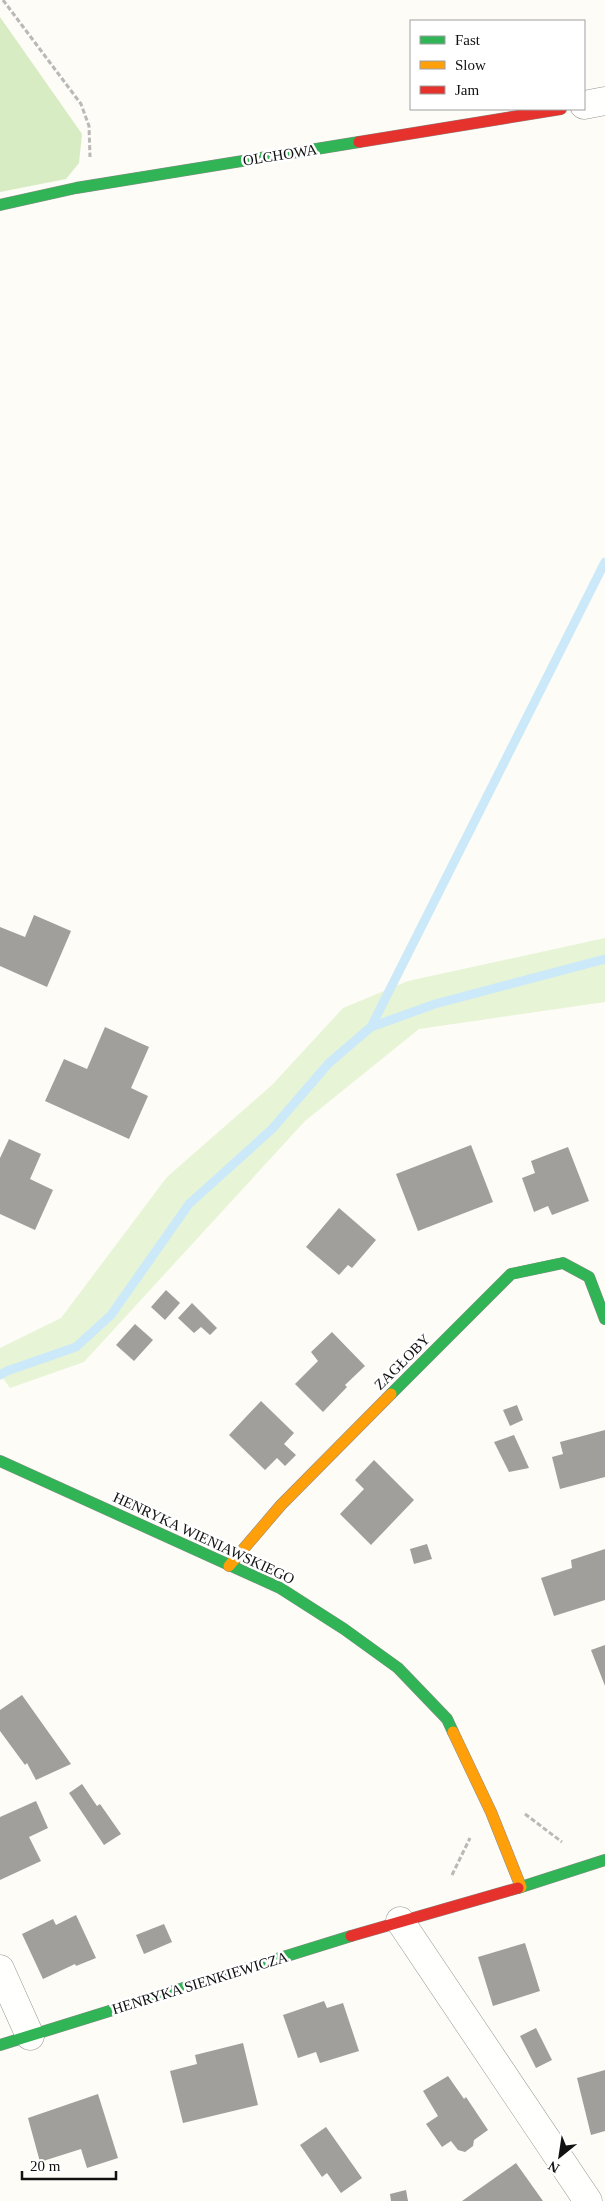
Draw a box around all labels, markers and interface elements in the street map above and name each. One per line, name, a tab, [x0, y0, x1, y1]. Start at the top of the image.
legend	[410, 20, 585, 110]
text: Fast	[455, 32, 481, 48]
text: Slow	[455, 57, 486, 73]
text: Jam	[455, 82, 479, 98]
street label: OLCHOWA	[242, 141, 318, 169]
street label: ZAGŁOBY	[371, 1331, 433, 1393]
street label: HENRYKA WIENIAWSKIEGO	[111, 1489, 297, 1587]
street label: HENRYKA SIENKIEWICZA	[110, 1949, 290, 2017]
north arrow	[535, 2131, 585, 2181]
scale bar	[22, 2148, 116, 2180]
text: 20 m	[30, 2158, 61, 2174]
text: N	[546, 2158, 562, 2176]

